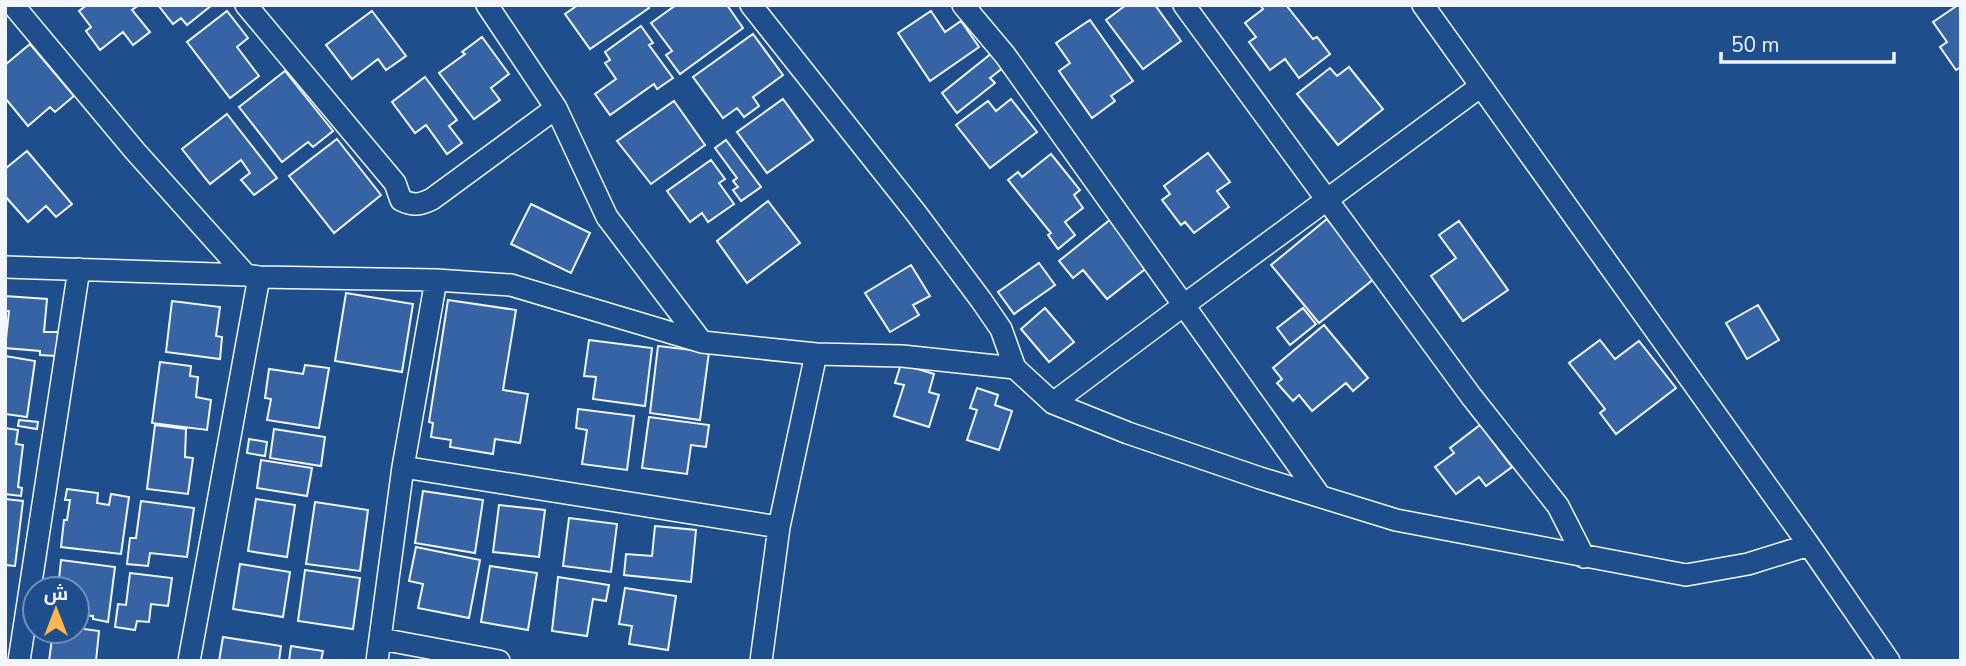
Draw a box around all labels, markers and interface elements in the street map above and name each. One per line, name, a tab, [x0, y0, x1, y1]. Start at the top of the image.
scale bar	[1721, 21, 1894, 65]
text: 50 m	[1731, 31, 1780, 59]
north arrow	[21, 575, 91, 645]
text: ش	[44, 581, 68, 607]

